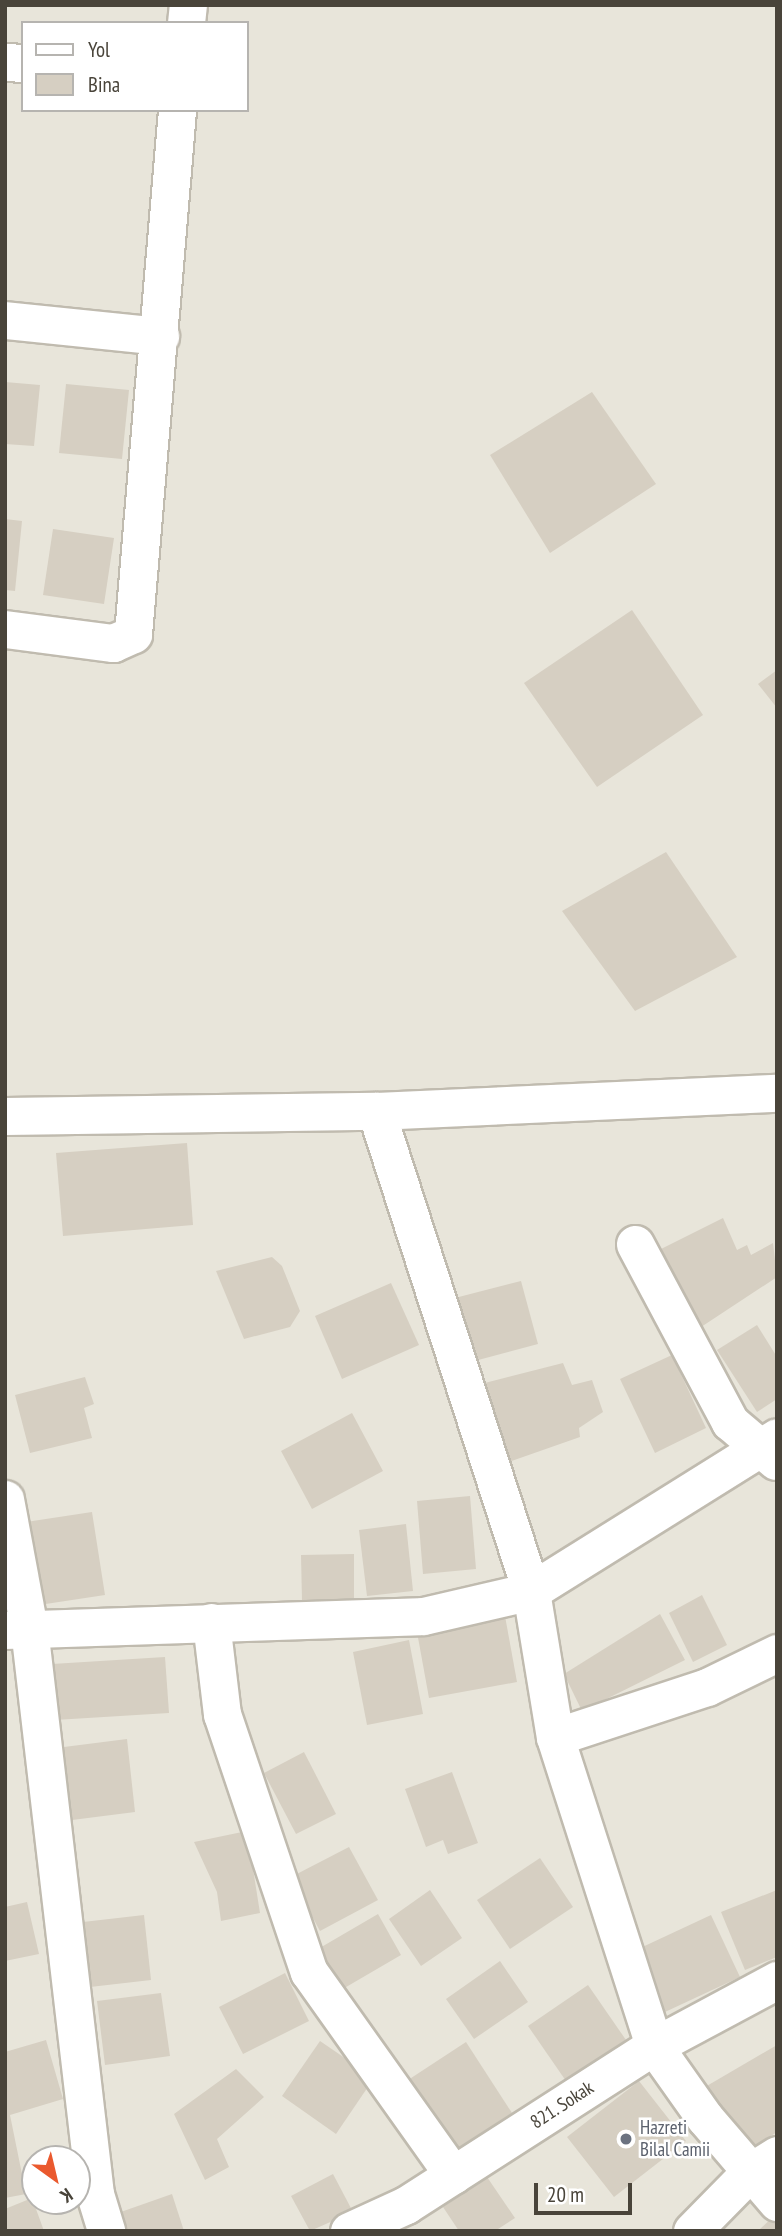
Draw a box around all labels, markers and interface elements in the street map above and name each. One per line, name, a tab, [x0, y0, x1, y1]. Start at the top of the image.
legend	[21, 21, 248, 112]
text: Yol	[88, 36, 110, 63]
text: Bina	[88, 71, 120, 98]
street label: 821. Sokak	[526, 2076, 598, 2134]
place label: Hazreti Bilal Camii	[640, 2117, 710, 2161]
marker: Hazreti Bilal Camii	[618, 2131, 634, 2147]
north arrow	[21, 2145, 91, 2215]
scale bar	[537, 2170, 635, 2214]
text: 20 m	[547, 2181, 584, 2208]
text: K	[56, 2183, 77, 2208]

